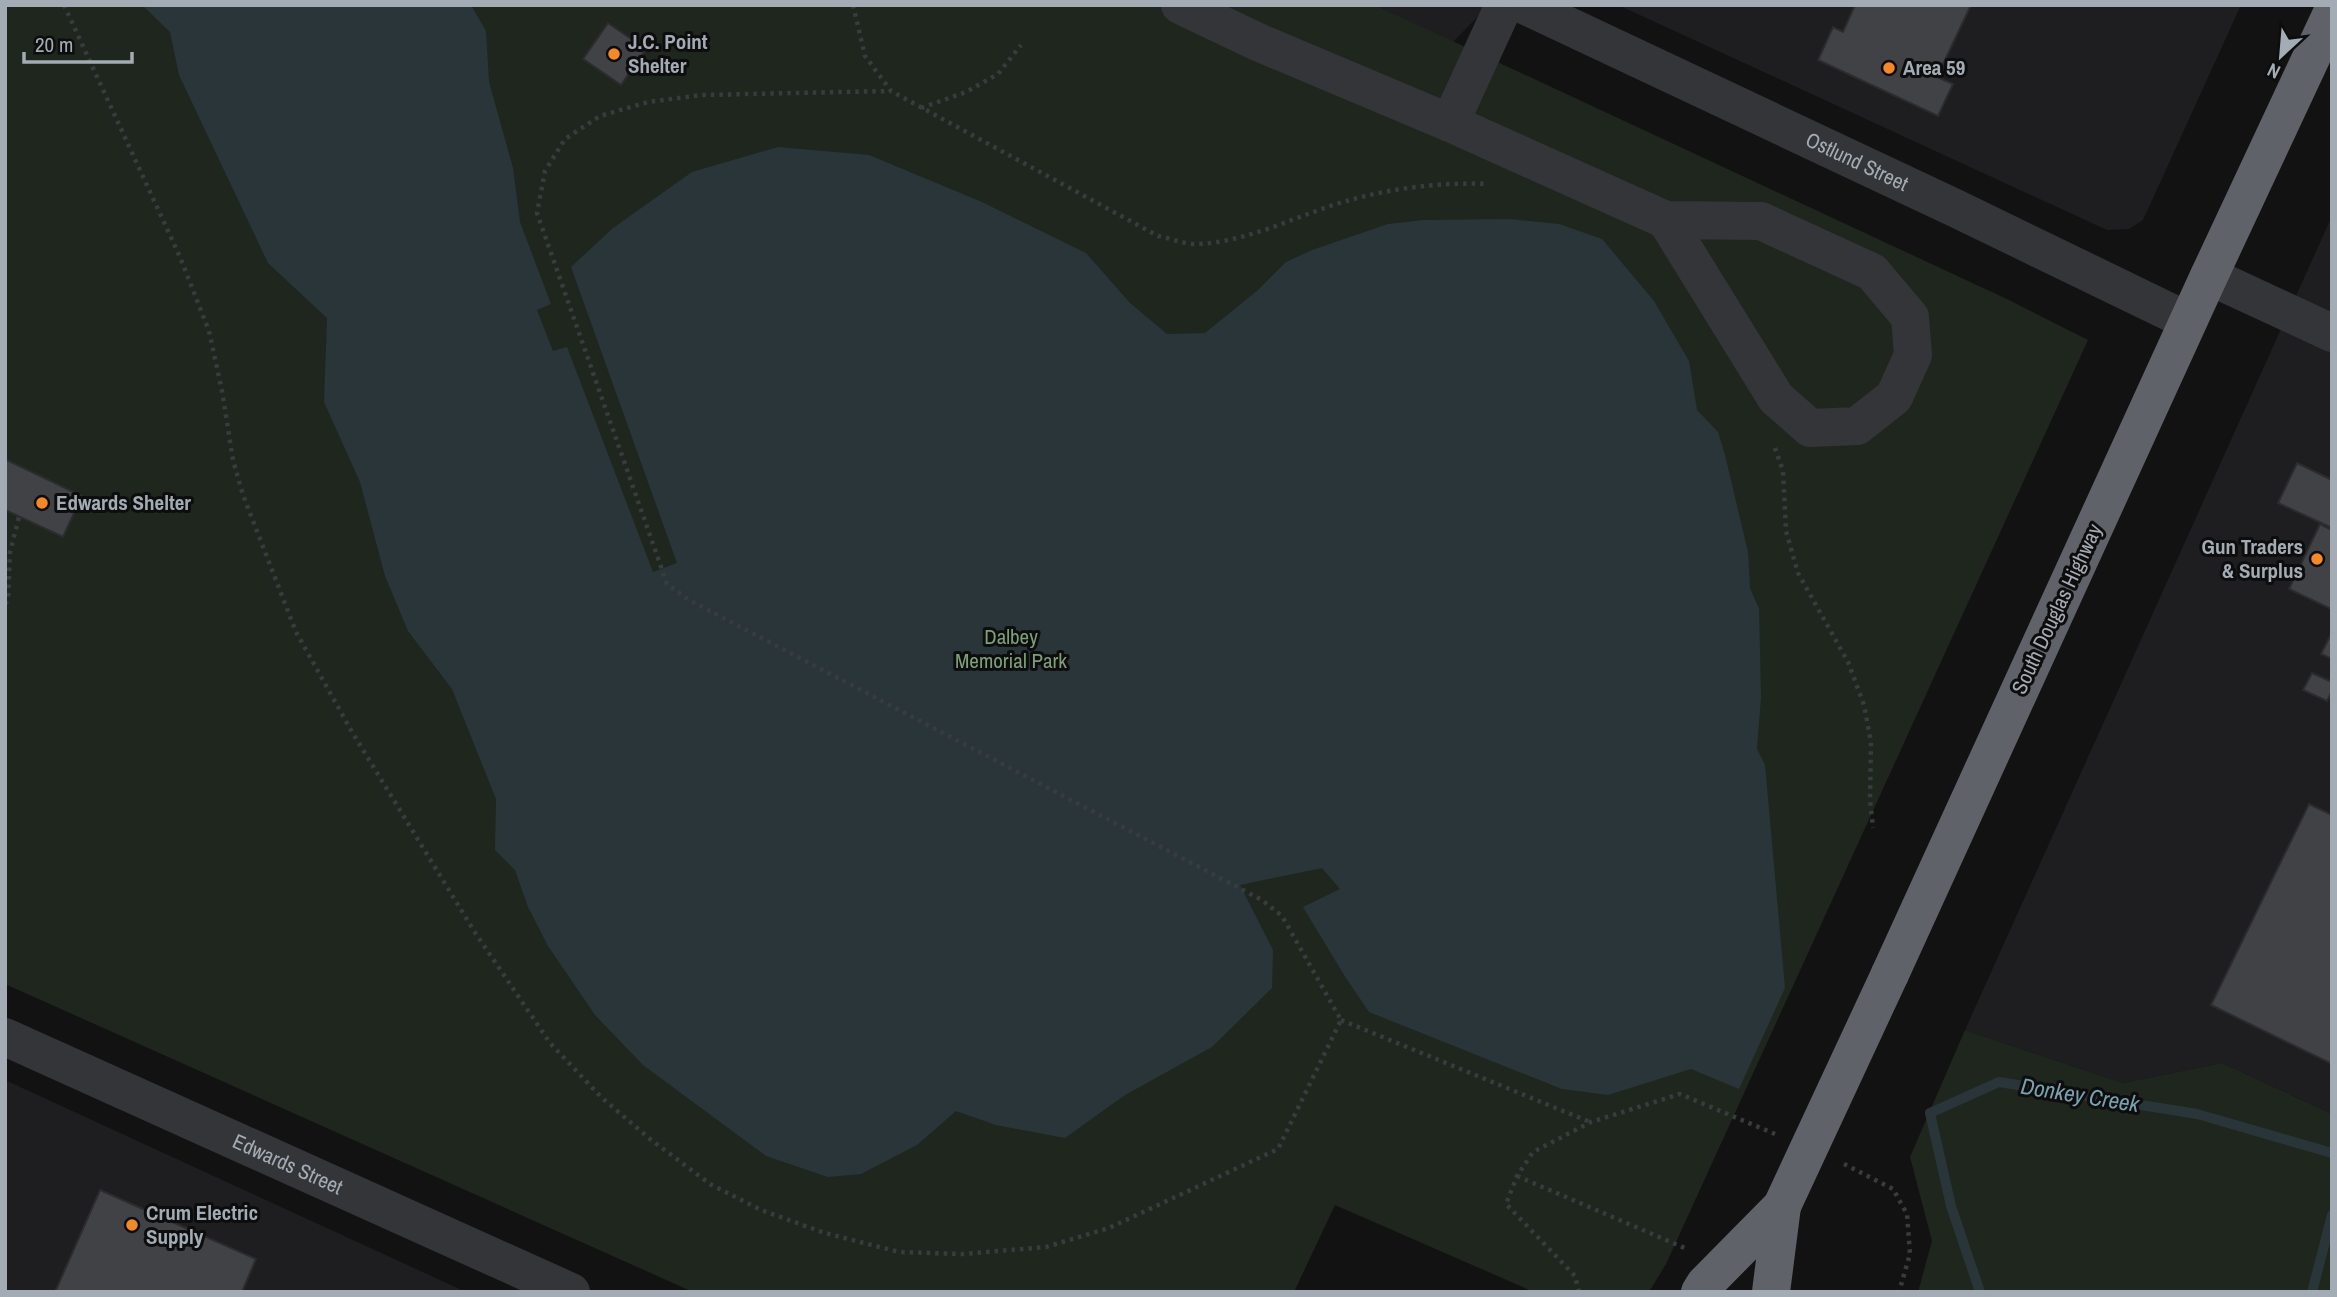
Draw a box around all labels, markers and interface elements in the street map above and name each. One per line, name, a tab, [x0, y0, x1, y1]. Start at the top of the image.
scale bar	[24, 21, 133, 65]
north arrow	[2246, 21, 2316, 91]
place label: J.C. Point Shelter	[628, 27, 708, 80]
text: 20 m	[35, 30, 73, 59]
marker: J.C. Point Shelter	[606, 46, 622, 62]
place label: Area 59	[1903, 53, 1965, 82]
text: N	[2263, 57, 2284, 85]
marker: Area 59	[1881, 60, 1897, 76]
street label: Ostlund Street	[1801, 125, 1913, 198]
place label: Edwards Shelter	[56, 488, 191, 517]
marker: Edwards Shelter	[34, 495, 50, 511]
street label: South Douglas Highway	[2004, 519, 2109, 699]
place label: Gun Traders & Surplus	[2202, 532, 2303, 585]
marker: Gun Traders & Surplus	[2309, 551, 2325, 567]
park label: Dalbey Memorial Park	[955, 622, 1067, 675]
water label: Donkey Creek	[2019, 1070, 2143, 1119]
street label: Edwards Street	[228, 1126, 348, 1201]
place label: Crum Electric Supply	[146, 1198, 258, 1251]
marker: Crum Electric Supply	[124, 1217, 140, 1233]

